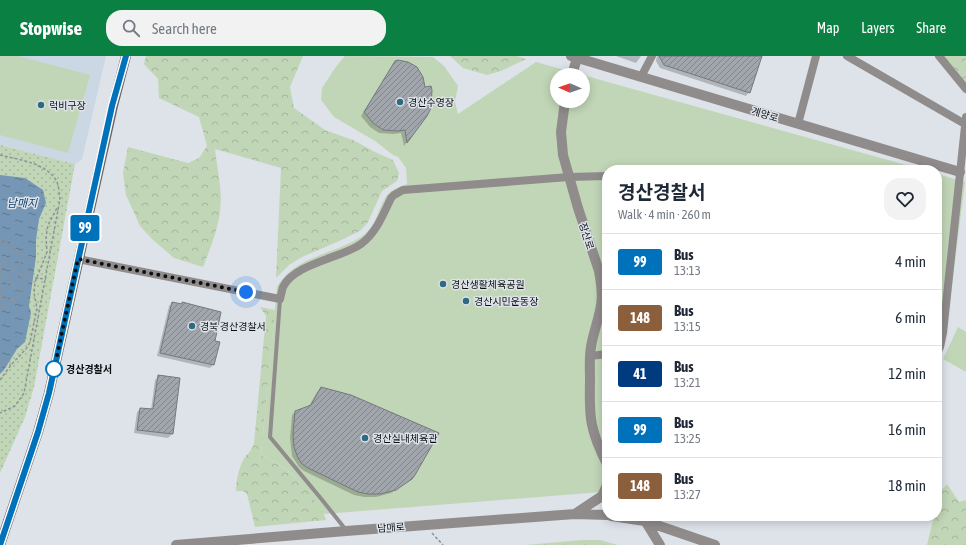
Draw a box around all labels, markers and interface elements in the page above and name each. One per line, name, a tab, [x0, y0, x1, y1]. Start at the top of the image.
search box	[106, 10, 386, 46]
text: Stopwise	[20, 17, 82, 39]
icon: search	[120, 17, 142, 39]
text: Search here	[152, 20, 217, 37]
text: Map	[817, 20, 839, 36]
text: Layers	[861, 20, 894, 36]
text: Share	[916, 20, 946, 36]
north arrow	[550, 68, 590, 108]
map controls	[550, 68, 590, 108]
marker: 경산수영장	[395, 97, 405, 107]
place label: 경산수영장	[408, 97, 454, 108]
marker: 럭비구장	[36, 100, 46, 110]
place label: 럭비구장	[49, 100, 86, 111]
street label: 계양로	[750, 105, 780, 124]
button: heart	[884, 178, 926, 220]
text: 경산경찰서	[618, 181, 705, 203]
water label: 남매지	[7, 197, 38, 209]
text: Walk · 4 min · 260 m	[618, 207, 711, 222]
line badge: 99	[67, 215, 103, 241]
text: 99	[78, 220, 92, 236]
street label: 장산로	[577, 221, 596, 251]
text: Bus	[674, 246, 694, 263]
text: 4 min	[895, 253, 926, 270]
text: 99	[633, 254, 647, 270]
text: 13:13	[674, 263, 701, 278]
marker: 경산생활체육공원	[438, 279, 448, 289]
place label: 경산생활체육공원	[451, 279, 525, 290]
your location	[236, 282, 256, 302]
marker: 경산시민운동장	[461, 296, 471, 306]
place label: 경산시민운동장	[474, 296, 538, 307]
text: Bus	[674, 302, 694, 319]
text: 6 min	[895, 309, 926, 326]
text: 148	[630, 310, 650, 326]
text: 13:15	[674, 319, 701, 334]
marker: 경북 경산경찰서	[187, 321, 197, 331]
place label: 경북 경산경찰서	[200, 321, 266, 332]
text: Bus	[674, 358, 694, 375]
marker: 경산경찰서	[45, 360, 63, 378]
place label: 경산경찰서	[66, 364, 112, 375]
text: 12 min	[888, 365, 926, 382]
text: 41	[633, 366, 647, 382]
text: 13:21	[674, 375, 701, 390]
text: Bus	[674, 414, 694, 431]
text: 16 min	[888, 421, 926, 438]
text: 99	[633, 422, 647, 438]
text: 13:25	[674, 431, 701, 446]
marker: 경산실내체육관	[360, 433, 370, 443]
place label: 경산실내체육관	[373, 433, 438, 444]
text: Bus	[674, 470, 694, 487]
text: 18 min	[888, 477, 926, 494]
text: 148	[630, 478, 650, 494]
text: 13:27	[674, 487, 701, 502]
street label: 남매로	[377, 521, 405, 534]

